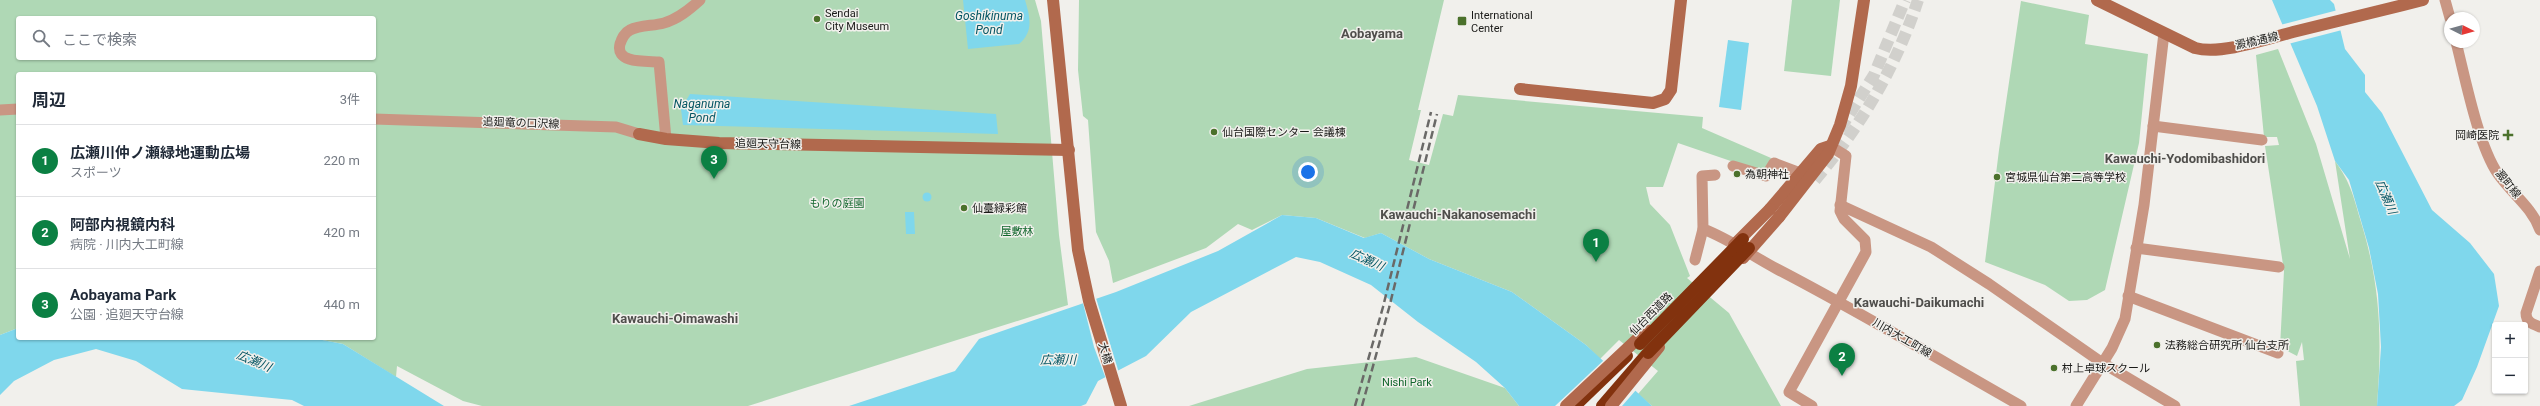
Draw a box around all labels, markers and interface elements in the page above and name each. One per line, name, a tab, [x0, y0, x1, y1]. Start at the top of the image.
place label: Sendai City Museum	[825, 7, 889, 33]
water label: Goshikinuma Pond	[955, 9, 1023, 37]
place label: International Center	[1471, 9, 1533, 35]
north arrow	[2444, 12, 2480, 48]
marker: Sendai City Museum	[812, 14, 822, 24]
marker: International Center	[1456, 15, 1468, 27]
search box	[16, 16, 376, 60]
district label: Aobayama	[1341, 26, 1403, 41]
icon: search	[30, 27, 52, 49]
street label: 澱橋通線	[2234, 30, 2280, 52]
text: ここで検索	[62, 31, 137, 49]
text: 周辺	[32, 90, 66, 110]
text: 3件	[340, 92, 360, 107]
water label: Naganuma Pond	[674, 97, 730, 125]
street label: 追廻竜の口沢線	[482, 115, 560, 131]
place label: 仙台国際センター 会議棟	[1222, 126, 1346, 139]
marker: 仙台国際センター 会議棟	[1209, 127, 1219, 137]
place label: 岡崎医院	[2455, 129, 2499, 142]
marker: 岡崎医院	[2502, 129, 2514, 141]
street label: 追廻天守台線	[735, 137, 801, 151]
text: 広瀬川仲ノ瀬緑地運動広場	[70, 144, 250, 162]
pin: 3	[701, 146, 727, 179]
district label: Kawauchi-Yodomibashidori	[2105, 151, 2265, 166]
text: 1	[41, 153, 49, 168]
text: 220 m	[323, 153, 360, 168]
your location	[1298, 162, 1318, 182]
text: スポーツ	[70, 165, 122, 180]
street label: 澱町線	[2493, 167, 2523, 201]
place label: 為朝神社	[1745, 168, 1789, 181]
marker: 為朝神社	[1732, 169, 1742, 179]
place label: 宮城県仙台第二高等学校	[2005, 171, 2126, 184]
marker: 宮城県仙台第二高等学校	[1992, 172, 2002, 182]
water label: 広瀬川	[2373, 178, 2400, 218]
park label: もりの庭園	[810, 197, 865, 210]
place label: 仙臺緑彩館	[972, 202, 1027, 215]
marker: 仙臺緑彩館	[959, 203, 969, 213]
district label: Kawauchi-Nakanosemachi	[1380, 207, 1536, 222]
text: 阿部内視鏡内科	[70, 216, 175, 234]
text: 2	[41, 225, 49, 240]
text: 420 m	[323, 225, 360, 240]
park label: 屋敷林	[1001, 225, 1034, 238]
pin: 1	[1583, 229, 1609, 262]
text: 病院 · 川内大工町線	[70, 237, 184, 252]
water label: 広瀬川	[1348, 246, 1388, 275]
text: Aobayama Park	[70, 286, 176, 304]
street label: 仙台西道路	[1627, 290, 1675, 338]
district label: Kawauchi-Daikumachi	[1854, 295, 1984, 310]
text: 3	[41, 297, 49, 312]
text: 440 m	[323, 297, 360, 312]
text: 公園 · 追廻天守台線	[70, 307, 184, 322]
district label: Kawauchi-Oimawashi	[612, 311, 738, 326]
street label: 川内大工町線	[1870, 316, 1934, 360]
map controls	[2492, 322, 2528, 394]
button: +	[2492, 322, 2528, 358]
place label: 法務総合研究所 仙台支所	[2165, 339, 2290, 352]
marker: 法務総合研究所 仙台支所	[2152, 340, 2162, 350]
street label: 大橋	[1096, 341, 1114, 365]
pin: 2	[1829, 343, 1855, 376]
water label: 広瀬川	[235, 348, 275, 375]
water label: 広瀬川	[1040, 353, 1078, 367]
button: −	[2492, 358, 2528, 394]
place label: 村上卓球スクール	[2062, 362, 2150, 375]
marker: 村上卓球スクール	[2049, 363, 2059, 373]
park label: Nishi Park	[1382, 376, 1432, 389]

